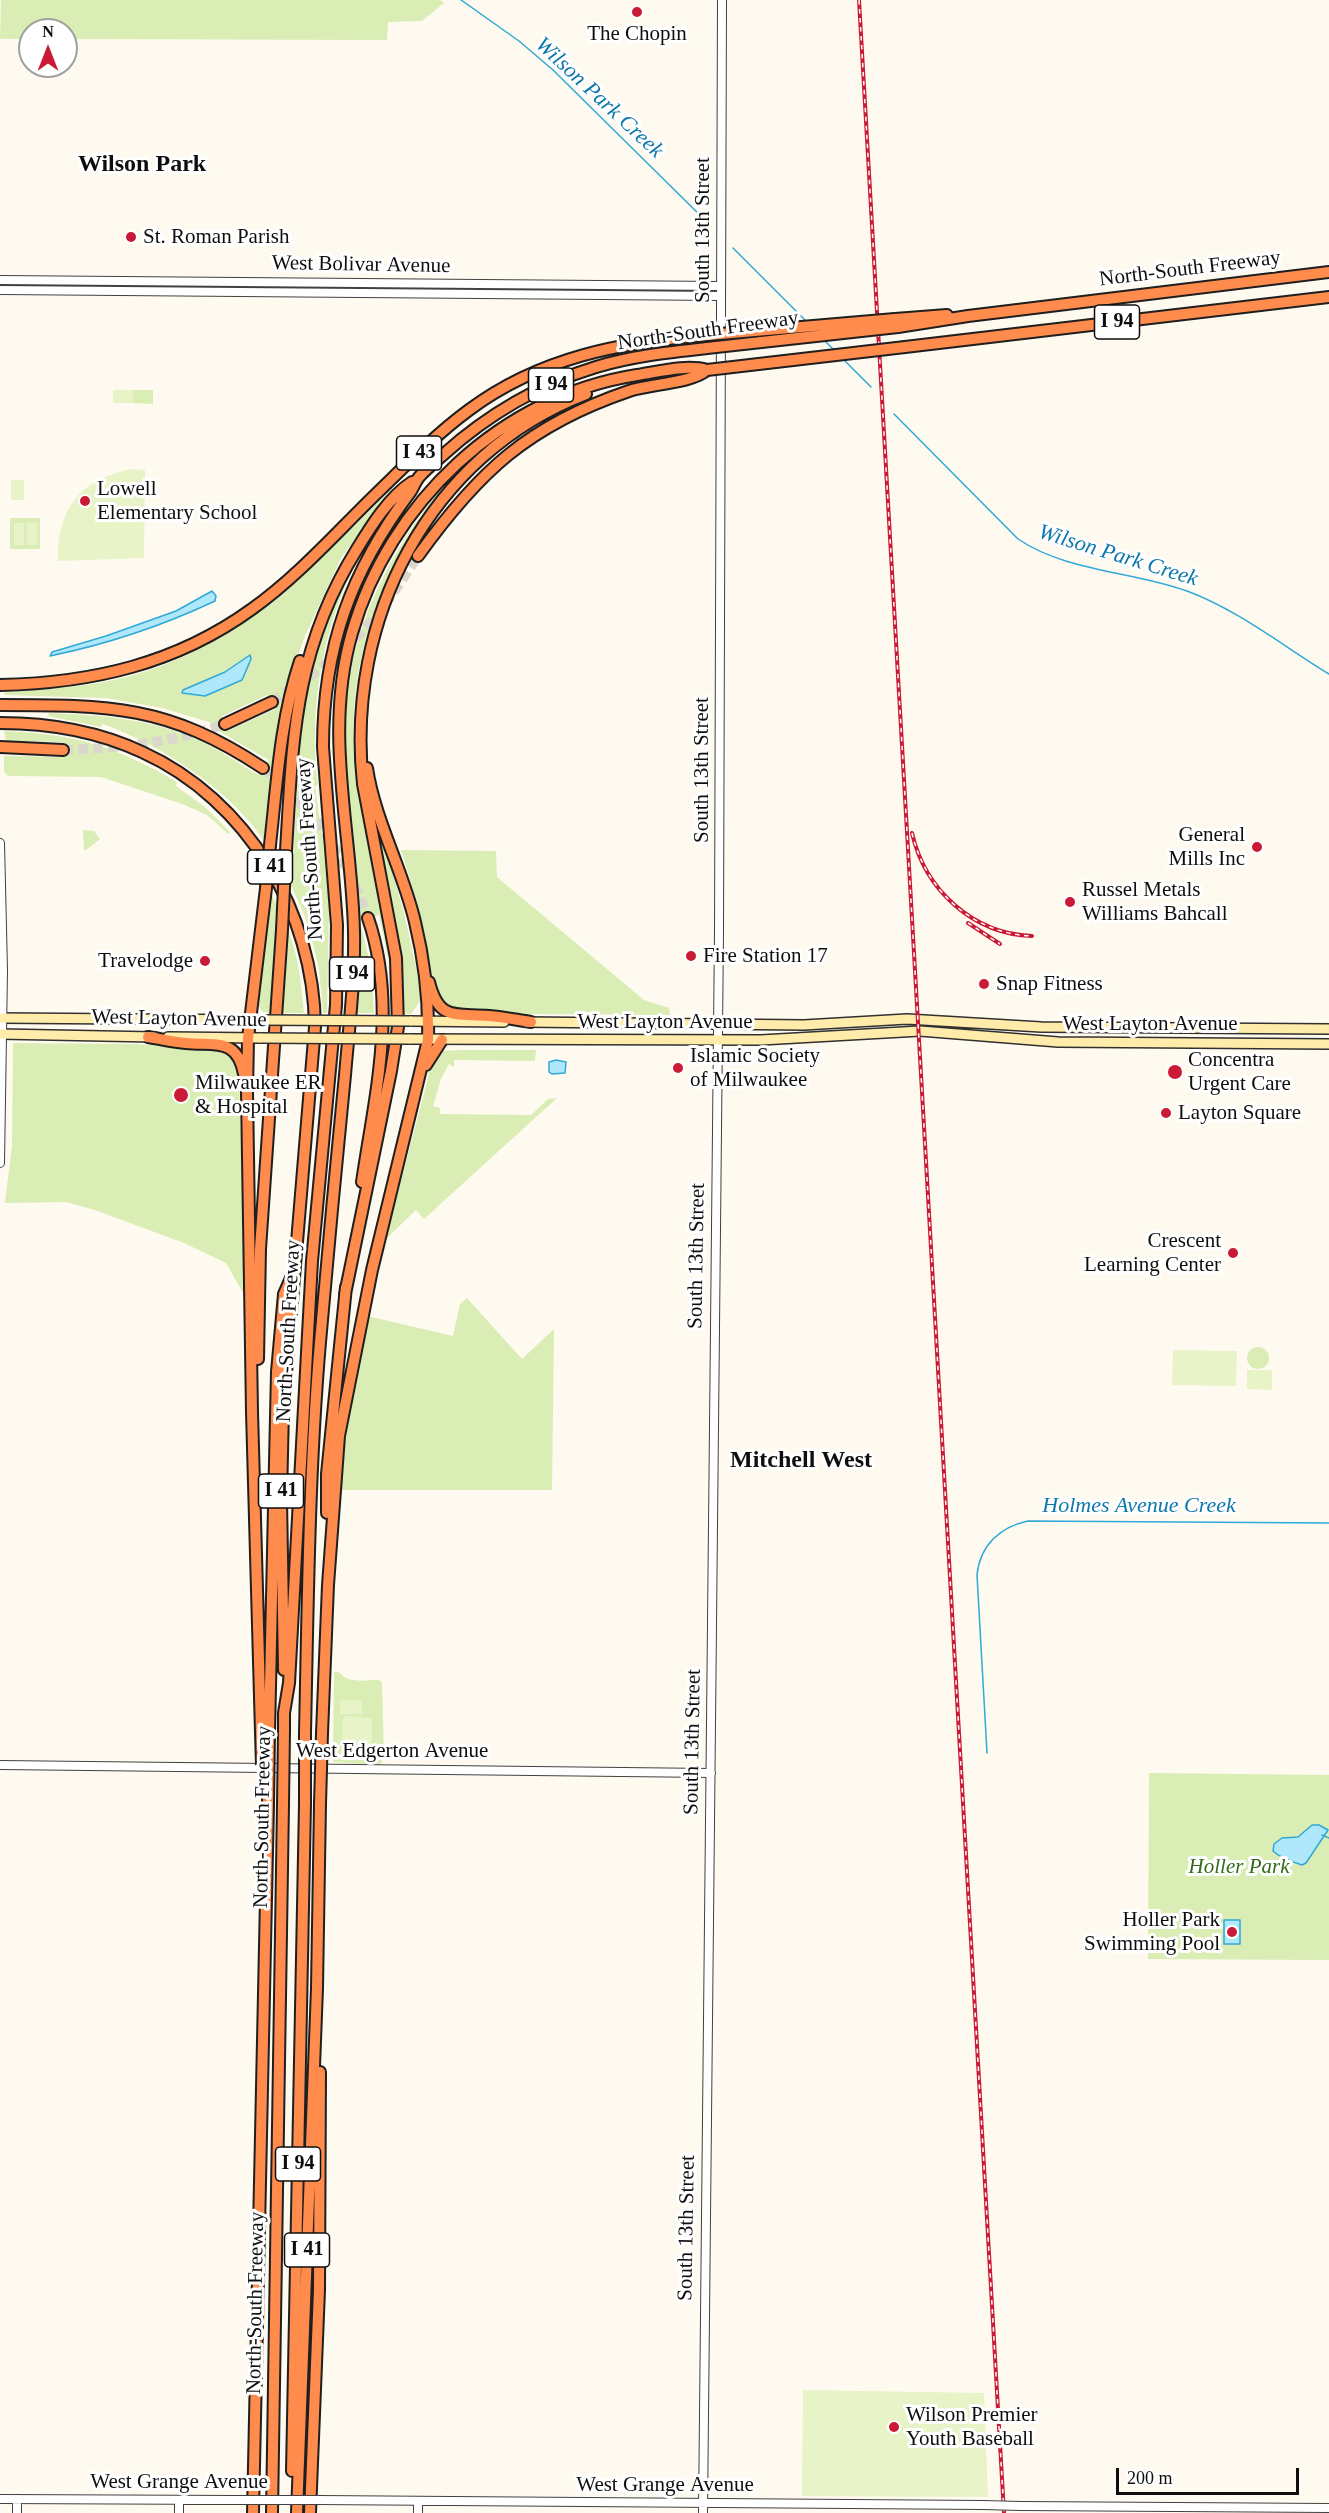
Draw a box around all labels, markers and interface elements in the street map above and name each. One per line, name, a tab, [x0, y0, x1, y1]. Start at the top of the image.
marker: The Chopin	[630, 5, 644, 19]
north arrow	[18, 18, 78, 78]
place label: The Chopin	[587, 21, 687, 47]
text: N	[42, 23, 54, 40]
water label: Wilson Park Creek	[530, 32, 668, 164]
district label: Wilson Park	[78, 151, 206, 179]
street label: South 13th Street	[690, 157, 716, 303]
place label: St. Roman Parish	[143, 224, 289, 250]
marker: St. Roman Parish	[124, 230, 138, 244]
street label: North-South Freeway	[1098, 245, 1282, 293]
street label: West Bolivar Avenue	[271, 251, 451, 279]
road number: I 94	[1094, 305, 1140, 339]
street label: North-South Freeway	[616, 306, 800, 356]
road number: I 94	[528, 368, 574, 402]
road number: I 43	[396, 436, 442, 470]
place label: Lowell Elementary School	[97, 476, 257, 526]
marker: Lowell Elementary School	[78, 494, 92, 508]
water label: Wilson Park Creek	[1035, 519, 1201, 593]
street label: South 13th Street	[689, 697, 715, 843]
street label: North-South Freeway	[291, 757, 329, 941]
place label: General Mills Inc	[1169, 822, 1245, 872]
marker: General Mills Inc	[1250, 840, 1264, 854]
road number: I 41	[248, 850, 292, 884]
place label: Russel Metals Williams Bahcall	[1082, 877, 1228, 927]
marker: Russel Metals Williams Bahcall	[1063, 895, 1077, 909]
place label: Fire Station 17	[703, 943, 828, 969]
place label: Travelodge	[98, 948, 193, 974]
marker: Fire Station 17	[684, 949, 698, 963]
marker: Travelodge	[198, 954, 212, 968]
road number: I 94	[330, 957, 374, 991]
place label: Snap Fitness	[996, 971, 1103, 997]
marker: Snap Fitness	[977, 977, 991, 991]
street label: West Layton Avenue	[91, 1005, 267, 1033]
street label: West Layton Avenue	[577, 1009, 753, 1035]
street label: West Layton Avenue	[1062, 1011, 1238, 1037]
place label: Islamic Society of Milwaukee	[690, 1043, 820, 1093]
place label: Concentra Urgent Care	[1188, 1047, 1291, 1097]
marker: Islamic Society of Milwaukee	[671, 1061, 685, 1075]
marker: Concentra Urgent Care	[1166, 1063, 1184, 1081]
place label: Milwaukee ER & Hospital	[195, 1070, 322, 1120]
marker: Milwaukee ER & Hospital	[172, 1086, 190, 1104]
place label: Layton Square	[1178, 1100, 1301, 1126]
marker: Layton Square	[1159, 1106, 1173, 1120]
street label: South 13th Street	[683, 1183, 711, 1329]
place label: Crescent Learning Center	[1084, 1228, 1221, 1278]
street label: North-South Freeway	[272, 1239, 306, 1423]
marker: Crescent Learning Center	[1226, 1246, 1240, 1260]
district label: Mitchell West	[730, 1447, 872, 1475]
road number: I 41	[258, 1474, 304, 1508]
water label: Holmes Avenue Creek	[1042, 1493, 1236, 1519]
street label: South 13th Street	[679, 1669, 707, 1815]
street label: North-South Freeway	[249, 1726, 277, 1908]
street label: West Edgerton Avenue	[296, 1738, 488, 1764]
park label: Holler Park	[1189, 1854, 1289, 1880]
place label: Holler Park Swimming Pool	[1084, 1907, 1220, 1957]
marker: Holler Park Swimming Pool	[1225, 1925, 1239, 1939]
road number: I 94	[276, 2147, 320, 2181]
street label: South 13th Street	[673, 2155, 701, 2301]
street label: North-South Freeway	[242, 2212, 270, 2394]
road number: I 41	[284, 2233, 330, 2267]
place label: Wilson Premier Youth Baseball	[906, 2402, 1038, 2452]
marker: Wilson Premier Youth Baseball	[887, 2420, 901, 2434]
scale bar	[1119, 2456, 1302, 2494]
text: 200 m	[1127, 2468, 1173, 2488]
street label: West Grange Avenue	[90, 2469, 268, 2495]
street label: West Grange Avenue	[576, 2472, 754, 2498]

